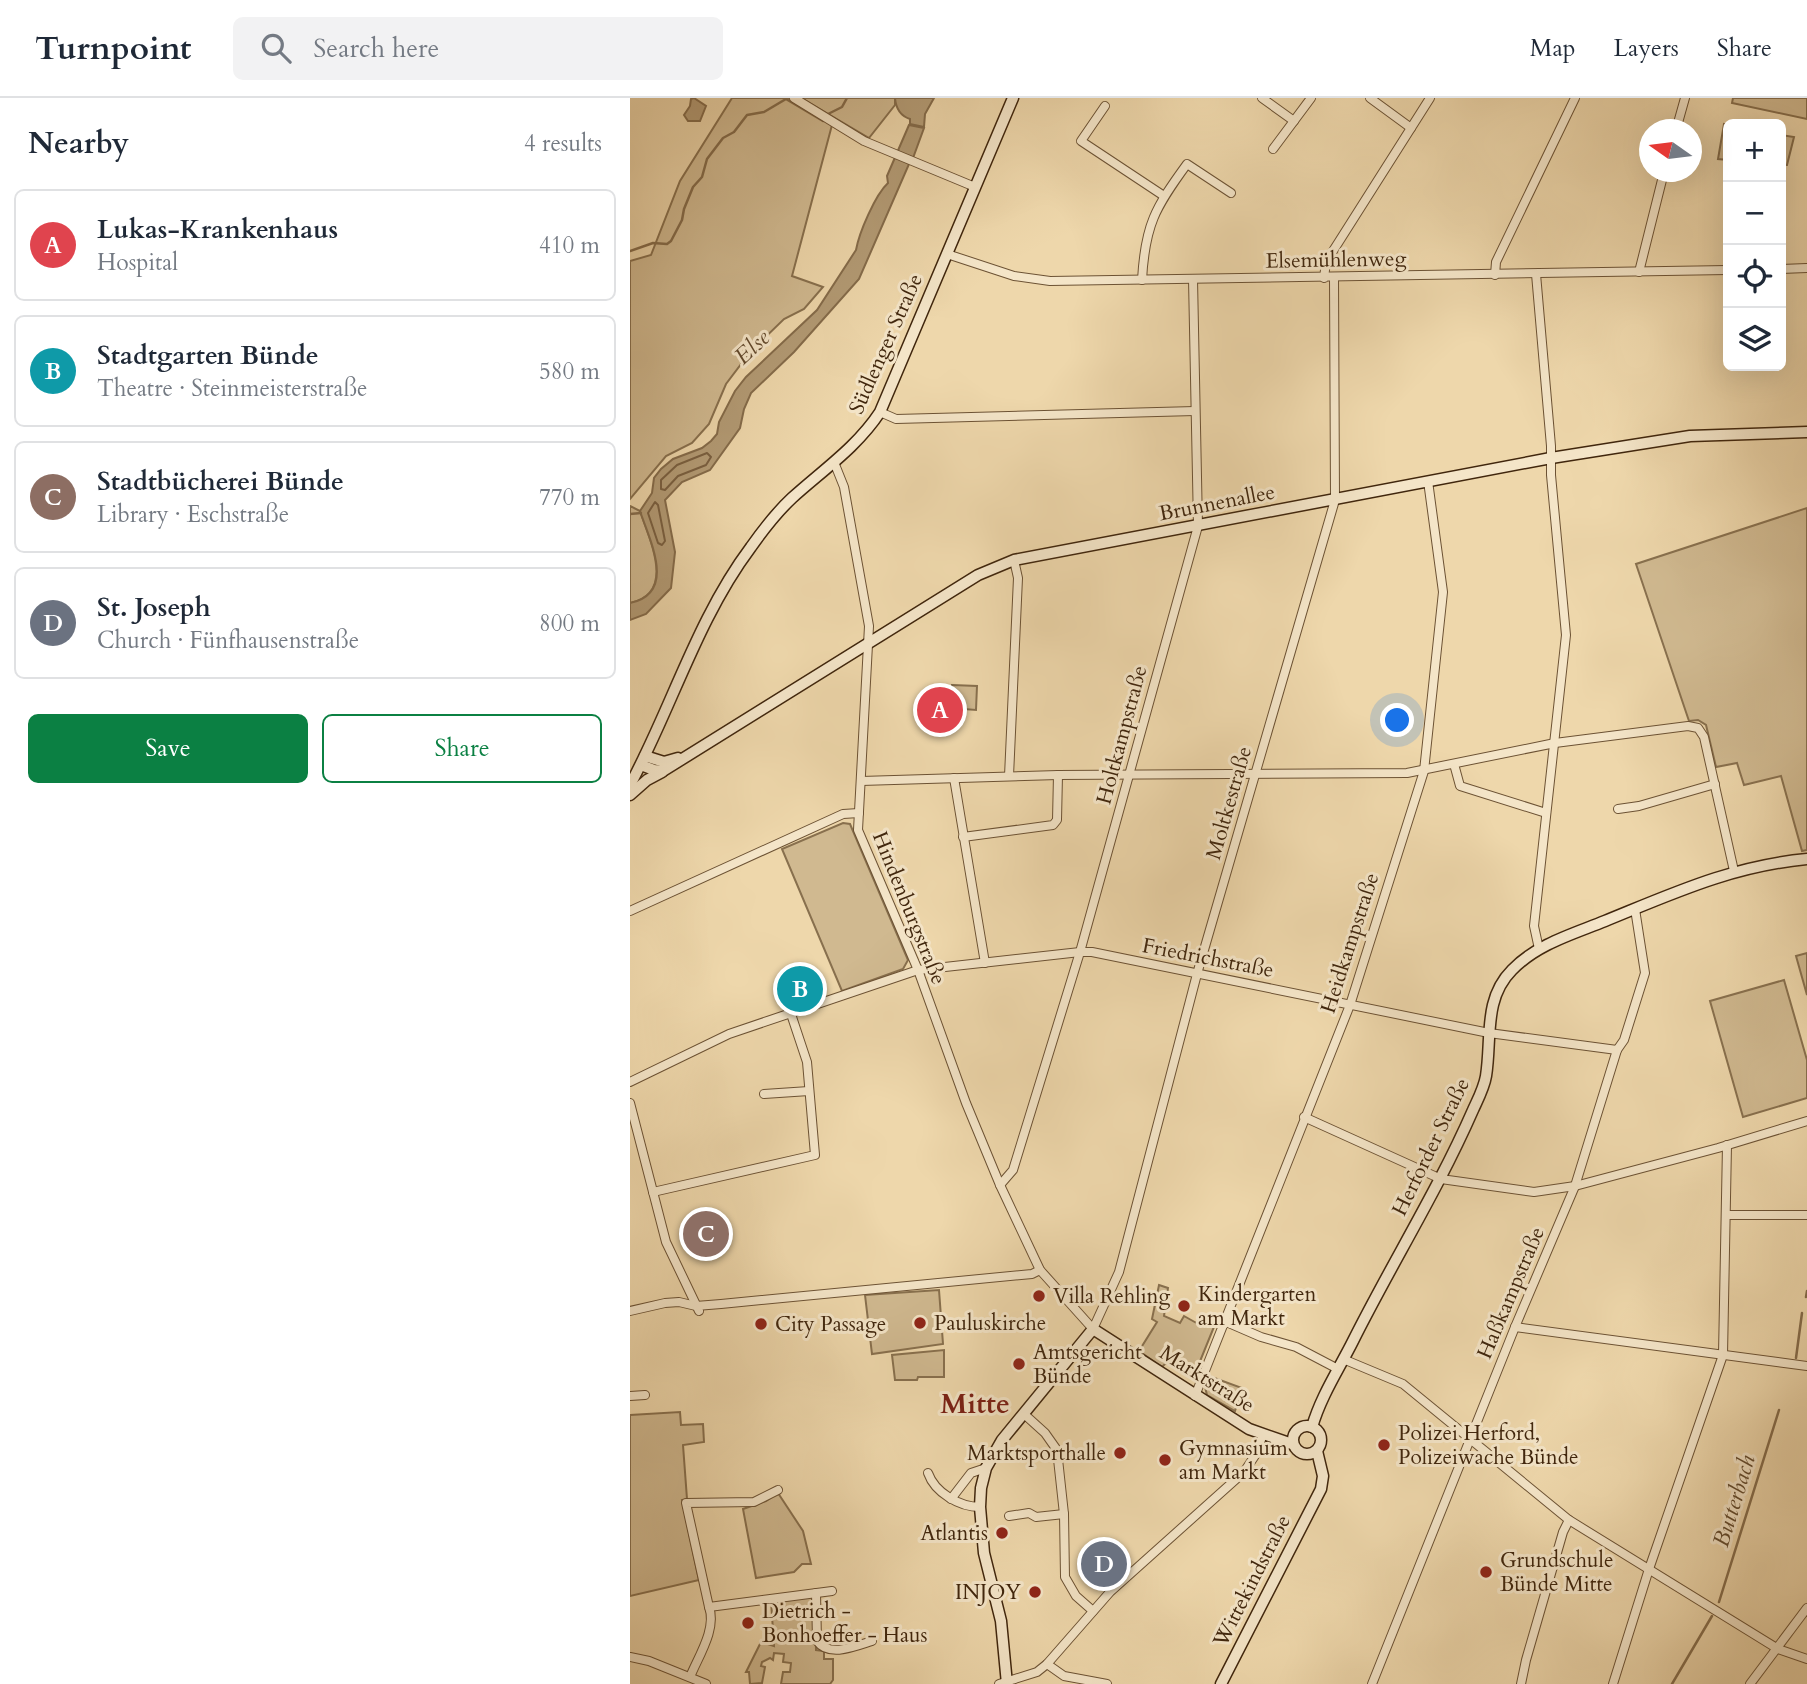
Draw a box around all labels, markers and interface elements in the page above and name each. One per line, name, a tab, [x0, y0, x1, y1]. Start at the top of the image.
search box	[233, 17, 723, 80]
text: Turnpoint	[35, 26, 191, 71]
icon: search	[257, 29, 295, 67]
text: Search here	[313, 31, 439, 66]
text: Map	[1530, 32, 1576, 65]
text: Layers	[1614, 32, 1679, 65]
text: Share	[1717, 32, 1772, 65]
north arrow	[1639, 119, 1702, 182]
map controls	[1723, 119, 1786, 371]
button: +	[1723, 119, 1786, 182]
text: Nearby	[28, 123, 129, 164]
text: 4 results	[524, 128, 602, 159]
button: −	[1723, 182, 1786, 245]
text: Lukas-Krankenhaus	[97, 212, 338, 247]
text: A	[44, 230, 62, 261]
text: 410 m	[539, 230, 600, 261]
street label: Elsemühlenweg	[1265, 244, 1407, 276]
button: locate	[1723, 245, 1786, 308]
text: Hospital	[97, 247, 178, 278]
street label: Südlenger Straße	[842, 269, 930, 419]
button: layers	[1723, 308, 1786, 371]
water label: Else	[727, 323, 777, 371]
text: Stadtgarten Bünde	[97, 338, 319, 373]
text: B	[45, 356, 61, 387]
text: 580 m	[539, 356, 600, 387]
text: Theatre · Steinmeisterstraße	[97, 373, 368, 404]
text: Stadtbücherei Bünde	[97, 464, 344, 499]
street label: Brunnenallee	[1156, 478, 1278, 528]
text: C	[44, 482, 62, 513]
text: 770 m	[539, 482, 600, 513]
text: Library · Eschstraße	[97, 499, 289, 530]
text: St. Joseph	[97, 590, 211, 625]
text: D	[43, 608, 63, 639]
text: 800 m	[539, 608, 600, 639]
text: Church · Fünfhausenstraße	[97, 625, 359, 656]
street label: Holtkampstraße	[1090, 662, 1154, 808]
pin: A	[917, 684, 963, 736]
your location	[1380, 703, 1414, 737]
button: Save	[28, 714, 308, 783]
button: Share	[322, 714, 602, 783]
street label: Moltkestraße	[1199, 743, 1259, 863]
street label: Hindenburgstraße	[865, 827, 953, 989]
street label: Heidkampstraße	[1314, 869, 1386, 1017]
street label: Friedrichstraße	[1140, 931, 1276, 985]
pin: B	[777, 963, 823, 1015]
street label: Herforder Straße	[1385, 1073, 1477, 1221]
pin: C	[683, 1208, 729, 1260]
street label: Haßkampstraße	[1470, 1223, 1552, 1363]
place label: Kindergarten am Markt	[1198, 1280, 1317, 1333]
place label: Villa Rehling	[1053, 1282, 1171, 1311]
marker: Villa Rehling	[1031, 1288, 1047, 1304]
marker: Kindergarten am Markt	[1176, 1298, 1192, 1314]
place label: Pauluskirche	[934, 1309, 1046, 1338]
place label: City Passage	[775, 1310, 886, 1339]
marker: Pauluskirche	[912, 1315, 928, 1331]
marker: City Passage	[753, 1316, 769, 1332]
place label: Amtsgericht Bünde	[1033, 1338, 1142, 1391]
street label: Marktstraße	[1154, 1338, 1260, 1420]
marker: Amtsgericht Bünde	[1011, 1356, 1027, 1372]
district label: Mitte	[940, 1385, 1010, 1423]
place label: Polizei Herford, Polizeiwache Bünde	[1398, 1419, 1578, 1472]
place label: Gymnasium am Markt	[1179, 1434, 1288, 1487]
marker: Polizei Herford, Polizeiwache Bünde	[1376, 1437, 1392, 1453]
place label: Marktsporthalle	[967, 1439, 1106, 1468]
marker: Marktsporthalle	[1112, 1445, 1128, 1461]
water label: Butterbach	[1705, 1451, 1763, 1551]
marker: Gymnasium am Markt	[1157, 1452, 1173, 1468]
street label: Wittekindstraße	[1206, 1510, 1298, 1653]
place label: Atlantis	[921, 1519, 988, 1548]
marker: Atlantis	[994, 1525, 1010, 1541]
pin: D	[1081, 1538, 1127, 1590]
place label: Grundschule Bünde Mitte	[1500, 1546, 1613, 1599]
marker: Grundschule Bünde Mitte	[1478, 1564, 1494, 1580]
place label: INJOY	[955, 1578, 1021, 1607]
marker: INJOY	[1027, 1584, 1043, 1600]
place label: Dietrich - Bonhoeffer - Haus	[762, 1597, 928, 1650]
marker: Dietrich - Bonhoeffer - Haus	[740, 1615, 756, 1631]

